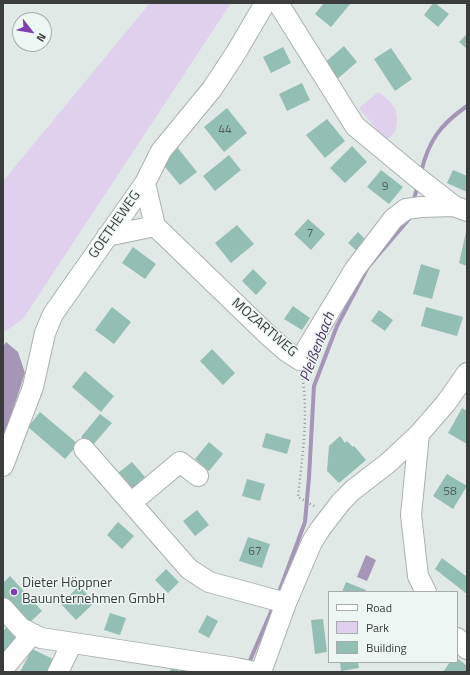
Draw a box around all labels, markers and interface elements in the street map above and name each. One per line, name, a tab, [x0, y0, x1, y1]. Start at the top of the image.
north arrow	[12, 12, 52, 52]
text: N	[33, 30, 50, 45]
house number: 44	[218, 123, 232, 137]
house number: 9	[382, 180, 388, 194]
street label: GOETHEWEG	[86, 188, 144, 262]
house number: 7	[307, 227, 313, 241]
street label: MOZARTWEG	[228, 295, 300, 361]
water label: Pleißenbach	[297, 310, 339, 384]
house number: 58	[443, 485, 457, 499]
house number: 67	[248, 545, 262, 559]
place label: Dieter Höppner Bauunternehmen GmbH	[22, 576, 165, 608]
marker: Dieter Höppner Bauunternehmen GmbH	[9, 587, 19, 597]
legend	[328, 591, 458, 663]
text: Road	[366, 598, 392, 617]
text: Park	[366, 618, 389, 637]
text: Building	[366, 638, 407, 657]

